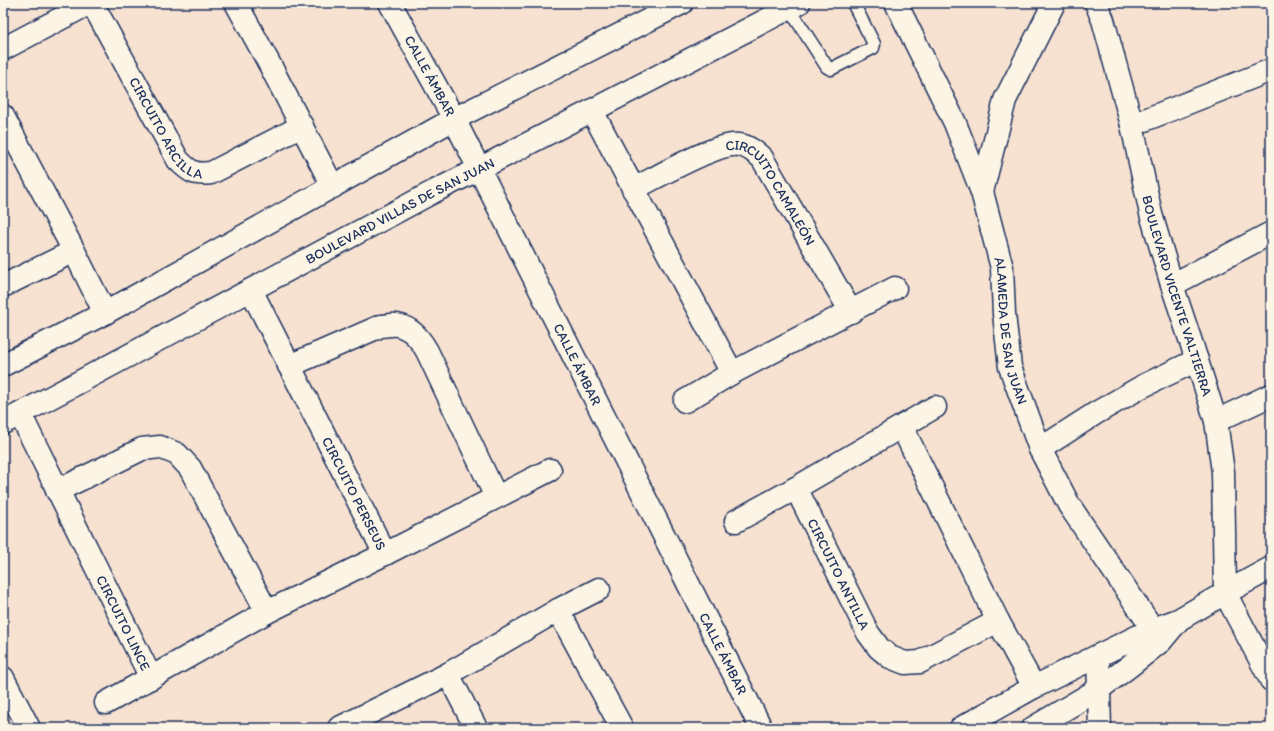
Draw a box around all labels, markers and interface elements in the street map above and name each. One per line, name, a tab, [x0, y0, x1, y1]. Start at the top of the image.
street label: CALLE ÁMBAR	[401, 32, 459, 119]
street label: CIRCUITO ARCILLA	[126, 74, 204, 182]
street label: CIRCUITO CAMALEÓN	[724, 136, 819, 248]
street label: BOULEVARD VILLAS DE SAN JUAN	[302, 154, 497, 268]
street label: BOULEVARD VICENTE VALTIERRA	[1139, 194, 1216, 398]
street label: ALAMEDA DE SAN JUAN	[991, 255, 1031, 407]
street label: CALLE ÁMBAR	[550, 320, 605, 408]
street label: CIRCUITO PERSEUS	[318, 434, 390, 553]
street label: CIRCUITO ANTILLA	[804, 515, 873, 633]
street label: CIRCUITO LINCE	[93, 572, 155, 674]
street label: CALLE ÁMBAR	[696, 610, 751, 698]

